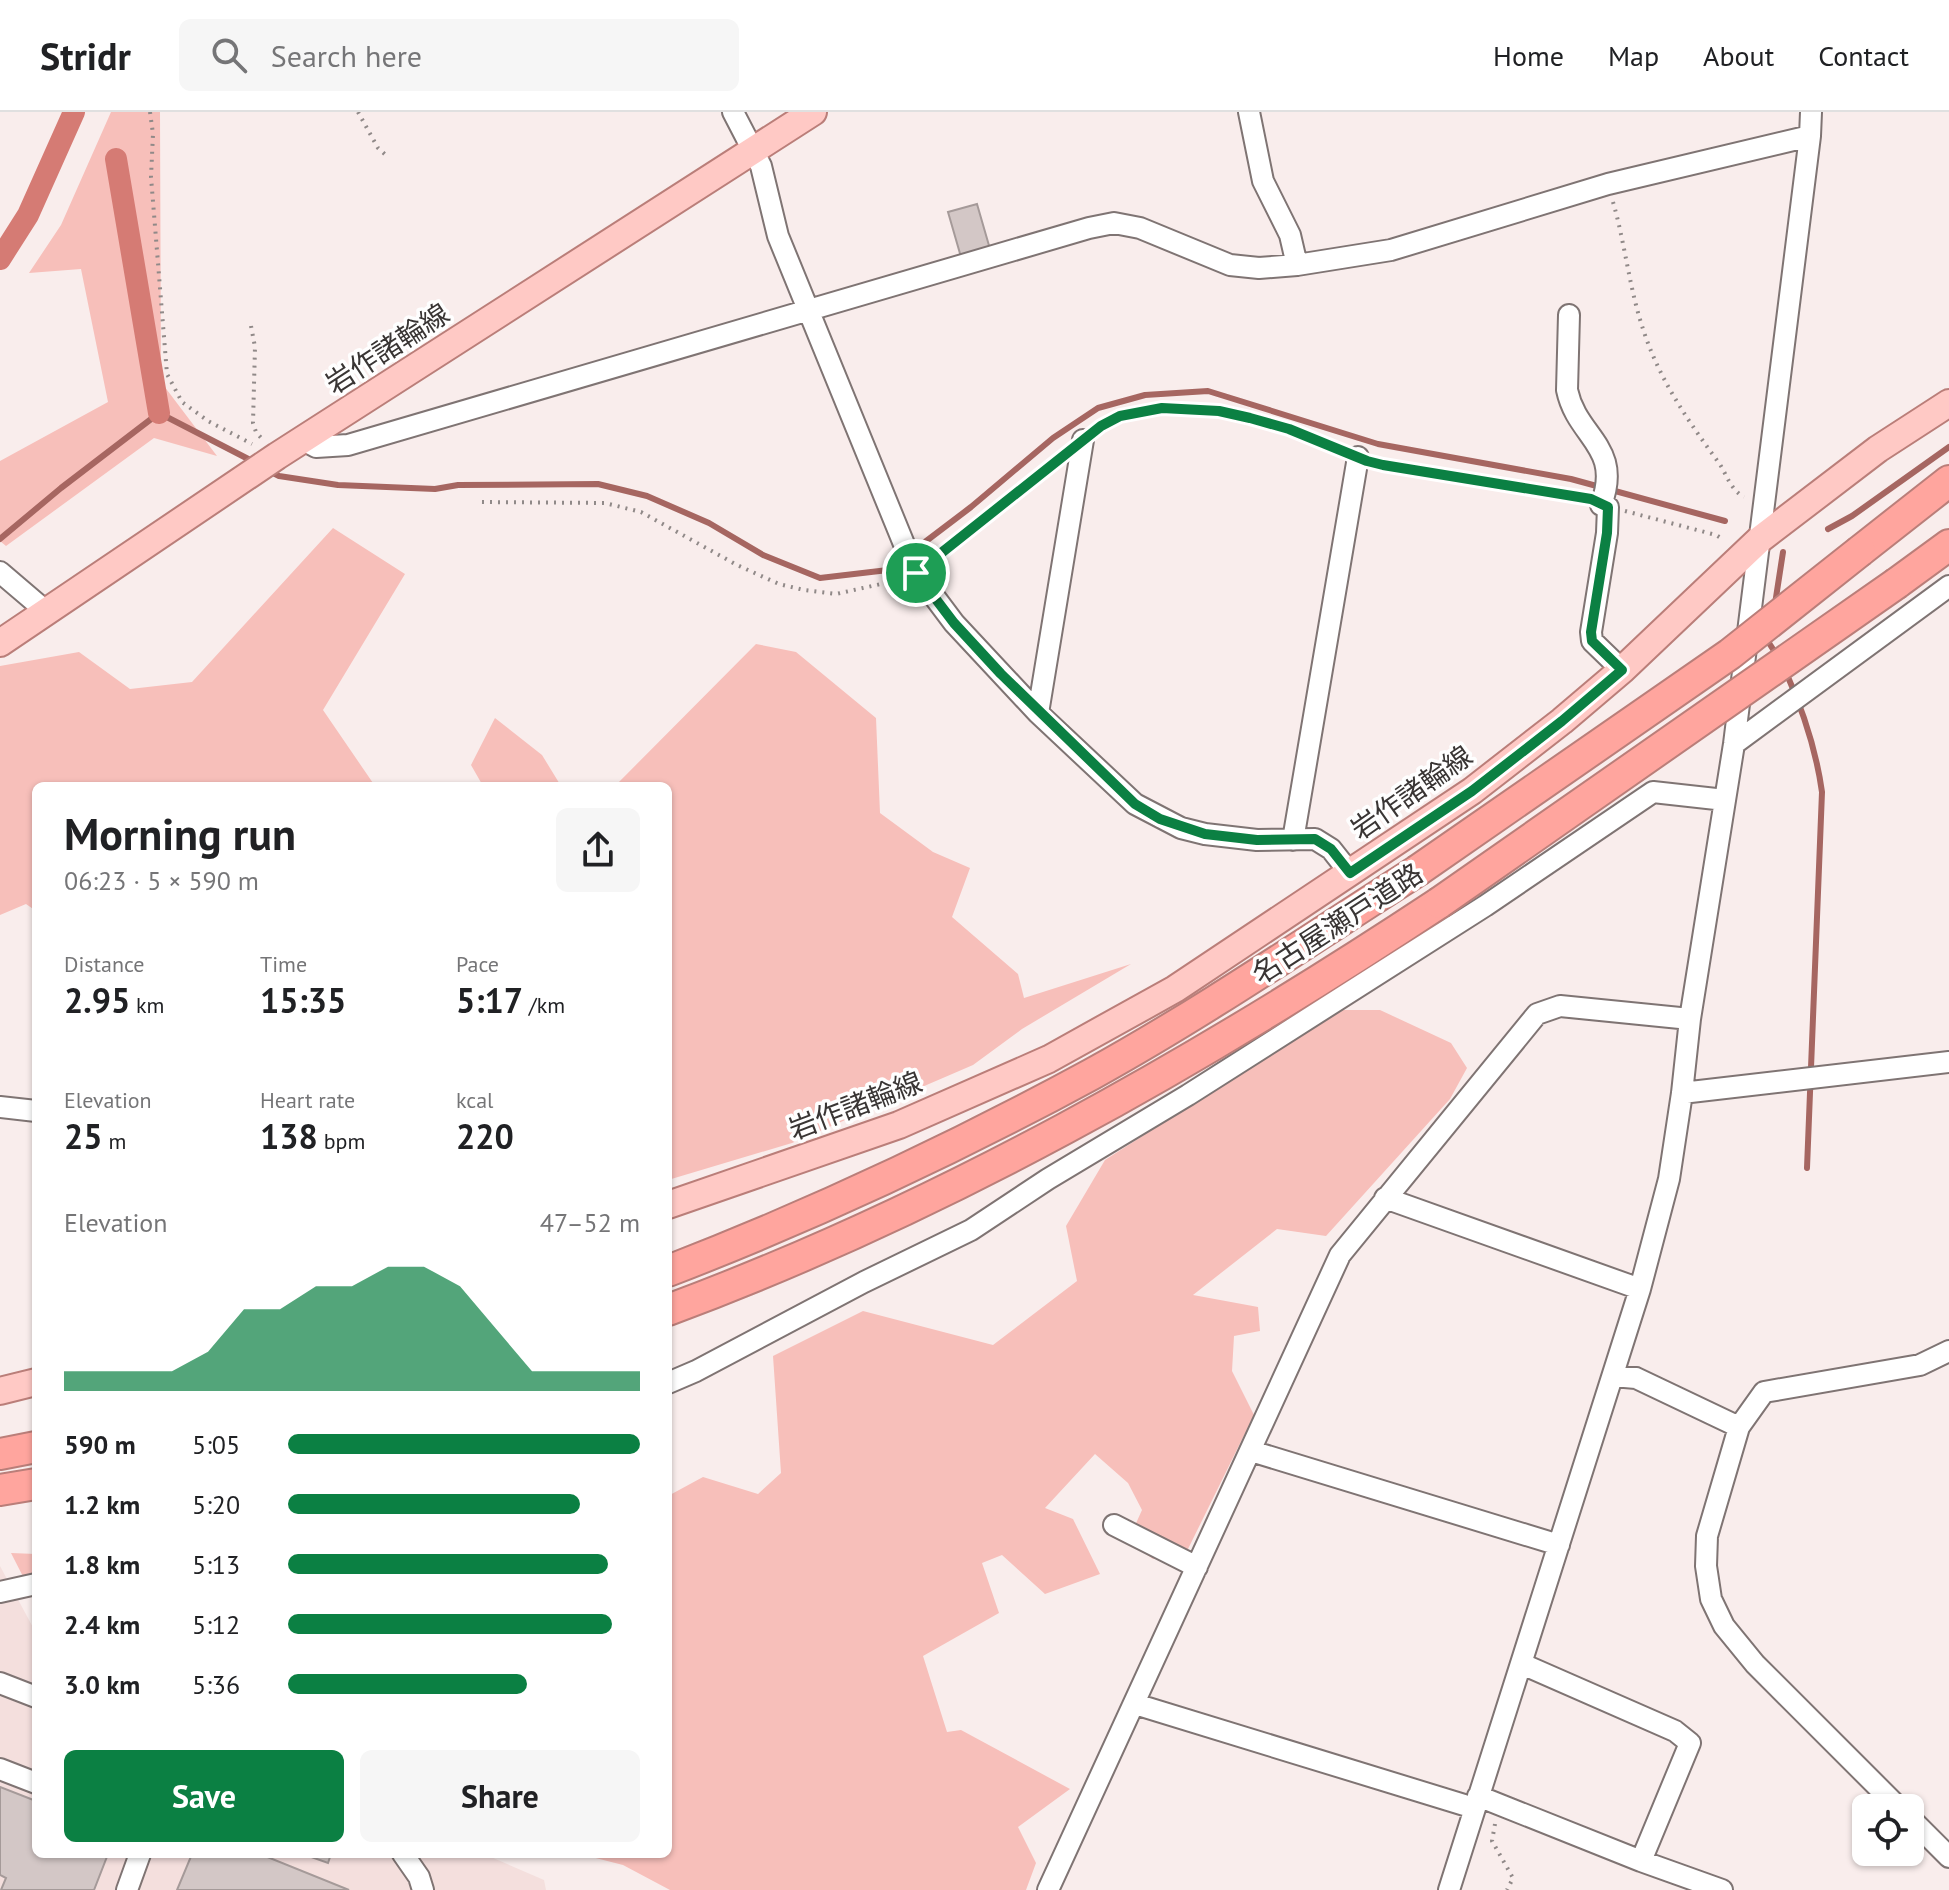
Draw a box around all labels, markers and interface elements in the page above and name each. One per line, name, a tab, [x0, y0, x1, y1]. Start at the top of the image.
search box	[179, 19, 739, 91]
text: Stridr	[40, 31, 131, 80]
icon: search	[207, 33, 251, 77]
text: Search here	[271, 36, 422, 75]
text: Home	[1493, 37, 1564, 74]
text: Map	[1608, 37, 1659, 74]
text: About	[1703, 37, 1774, 74]
text: Contact	[1818, 37, 1909, 74]
street label: 岩作諸輪線	[318, 294, 456, 402]
pin	[882, 539, 950, 607]
icon: arrive	[894, 551, 938, 595]
street label: 岩作諸輪線	[1343, 737, 1479, 847]
text: Morning run	[64, 805, 296, 862]
button: share	[556, 808, 640, 892]
street label: 名古屋瀬戸道路	[1245, 854, 1429, 992]
text: 06:23 · 5 × 590 m	[64, 864, 259, 897]
text: Distance	[64, 950, 145, 978]
text: Time	[260, 950, 307, 978]
text: Pace	[456, 950, 499, 978]
text: 2.95	[64, 978, 130, 1022]
text: 15:35	[260, 978, 346, 1022]
text: 5:17	[456, 978, 523, 1022]
text: km	[130, 991, 164, 1019]
text: /km	[523, 991, 565, 1019]
street label: 岩作諸輪線	[783, 1063, 927, 1147]
text: Elevation	[64, 1086, 152, 1114]
text: Heart rate	[260, 1086, 355, 1114]
text: kcal	[456, 1086, 494, 1114]
text: 25	[64, 1114, 103, 1158]
text: 138	[260, 1114, 318, 1158]
text: 220	[456, 1114, 514, 1158]
text: m	[103, 1127, 126, 1155]
text: bpm	[318, 1127, 365, 1155]
text: Elevation	[64, 1206, 168, 1239]
text: 47–52 m	[540, 1206, 640, 1239]
text: 590 m	[64, 1428, 136, 1461]
text: 5:05	[192, 1428, 240, 1461]
text: 1.2 km	[64, 1488, 140, 1521]
text: 5:20	[192, 1488, 240, 1521]
text: 1.8 km	[64, 1548, 140, 1581]
text: 5:13	[192, 1548, 240, 1581]
text: 2.4 km	[64, 1608, 140, 1641]
text: 5:12	[192, 1608, 240, 1641]
text: 3.0 km	[64, 1668, 140, 1701]
text: 5:36	[192, 1668, 240, 1701]
button: Save	[64, 1750, 344, 1842]
button: Share	[360, 1750, 640, 1842]
map controls	[1852, 1794, 1924, 1866]
button: locate	[1852, 1794, 1924, 1866]

